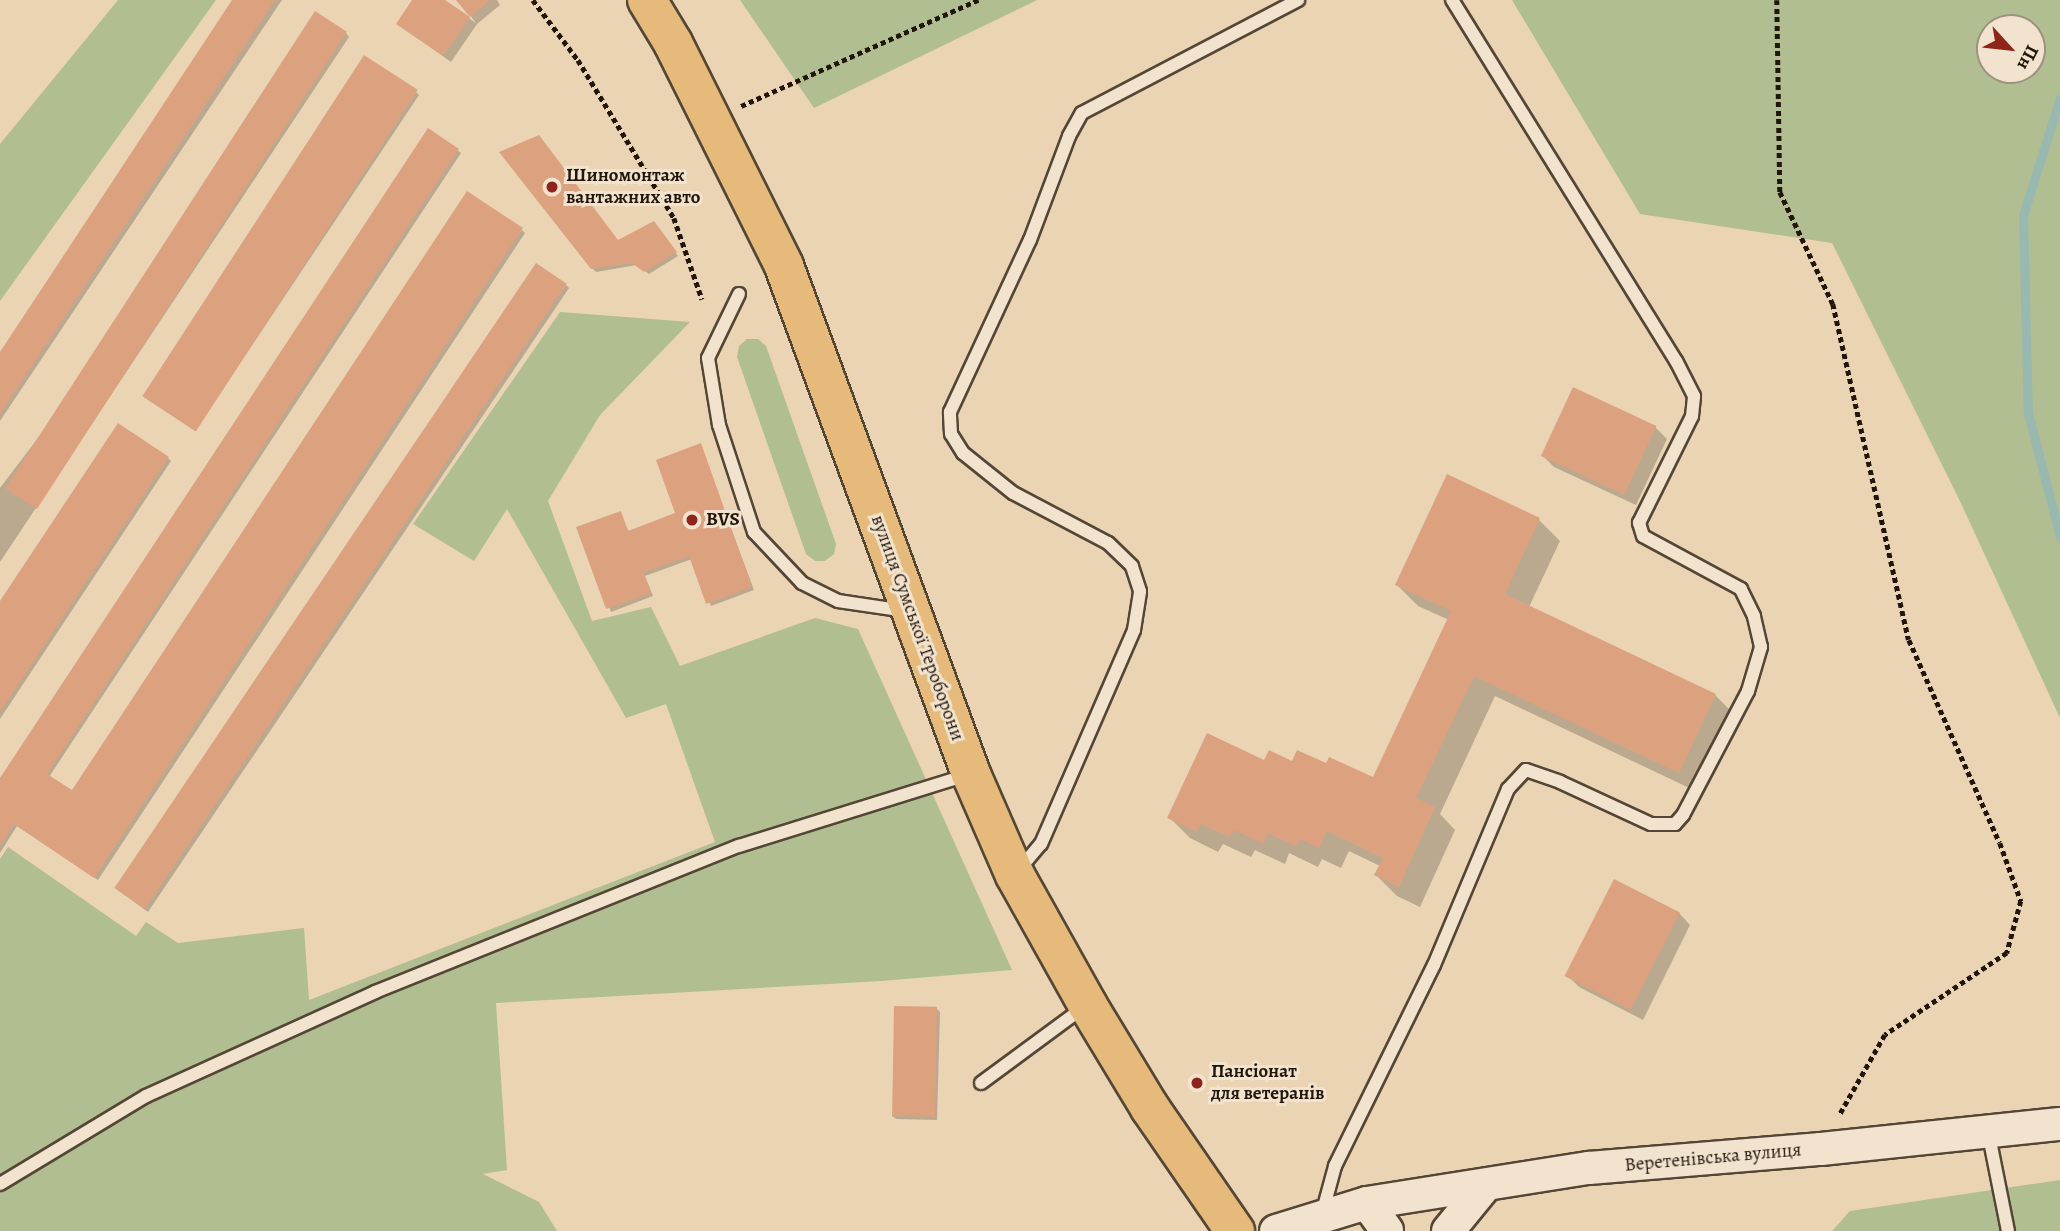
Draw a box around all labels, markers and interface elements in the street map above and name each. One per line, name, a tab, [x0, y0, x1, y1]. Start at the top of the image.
north arrow	[1976, 14, 2046, 84]
text: Пн	[2011, 41, 2045, 75]
place label: Шиномонтаж вантажних авто	[566, 165, 700, 209]
marker: Шиномонтаж вантажних авто	[544, 179, 560, 195]
place label: BVS	[706, 509, 740, 531]
marker: BVS	[684, 512, 700, 528]
street label: вулиця Сумської Тероборони	[866, 512, 968, 744]
place label: Пансіонат для ветеранів	[1211, 1061, 1324, 1105]
marker: Пансіонат для ветеранів	[1189, 1075, 1205, 1091]
street label: Веретенівська вулиця	[1624, 1139, 1802, 1177]

